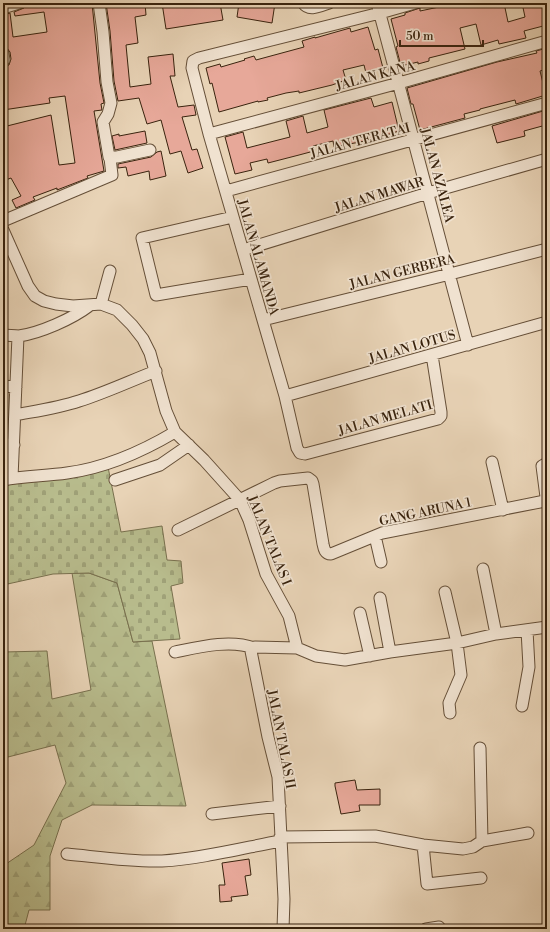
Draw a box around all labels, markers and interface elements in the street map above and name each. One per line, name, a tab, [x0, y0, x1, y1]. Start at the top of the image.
scale bar	[400, 22, 483, 48]
text: 50 m	[406, 29, 434, 44]
street label: JALAN KANA	[333, 57, 418, 94]
street label: JALAN TERATAI	[307, 120, 412, 162]
street label: JALAN AZALEA	[416, 125, 458, 226]
street label: JALAN MAWAR	[332, 173, 427, 216]
street label: JALAN ALAMANDA	[234, 196, 283, 318]
street label: JALAN GERBERA	[347, 251, 458, 293]
street label: JALAN LOTUS	[366, 327, 457, 367]
street label: JALAN MELATI	[336, 397, 434, 439]
street label: JALAN TALAS I	[243, 492, 294, 588]
street label: GANG ARUNA 1	[378, 494, 473, 530]
street label: JALAN TALAS II	[263, 687, 298, 790]

